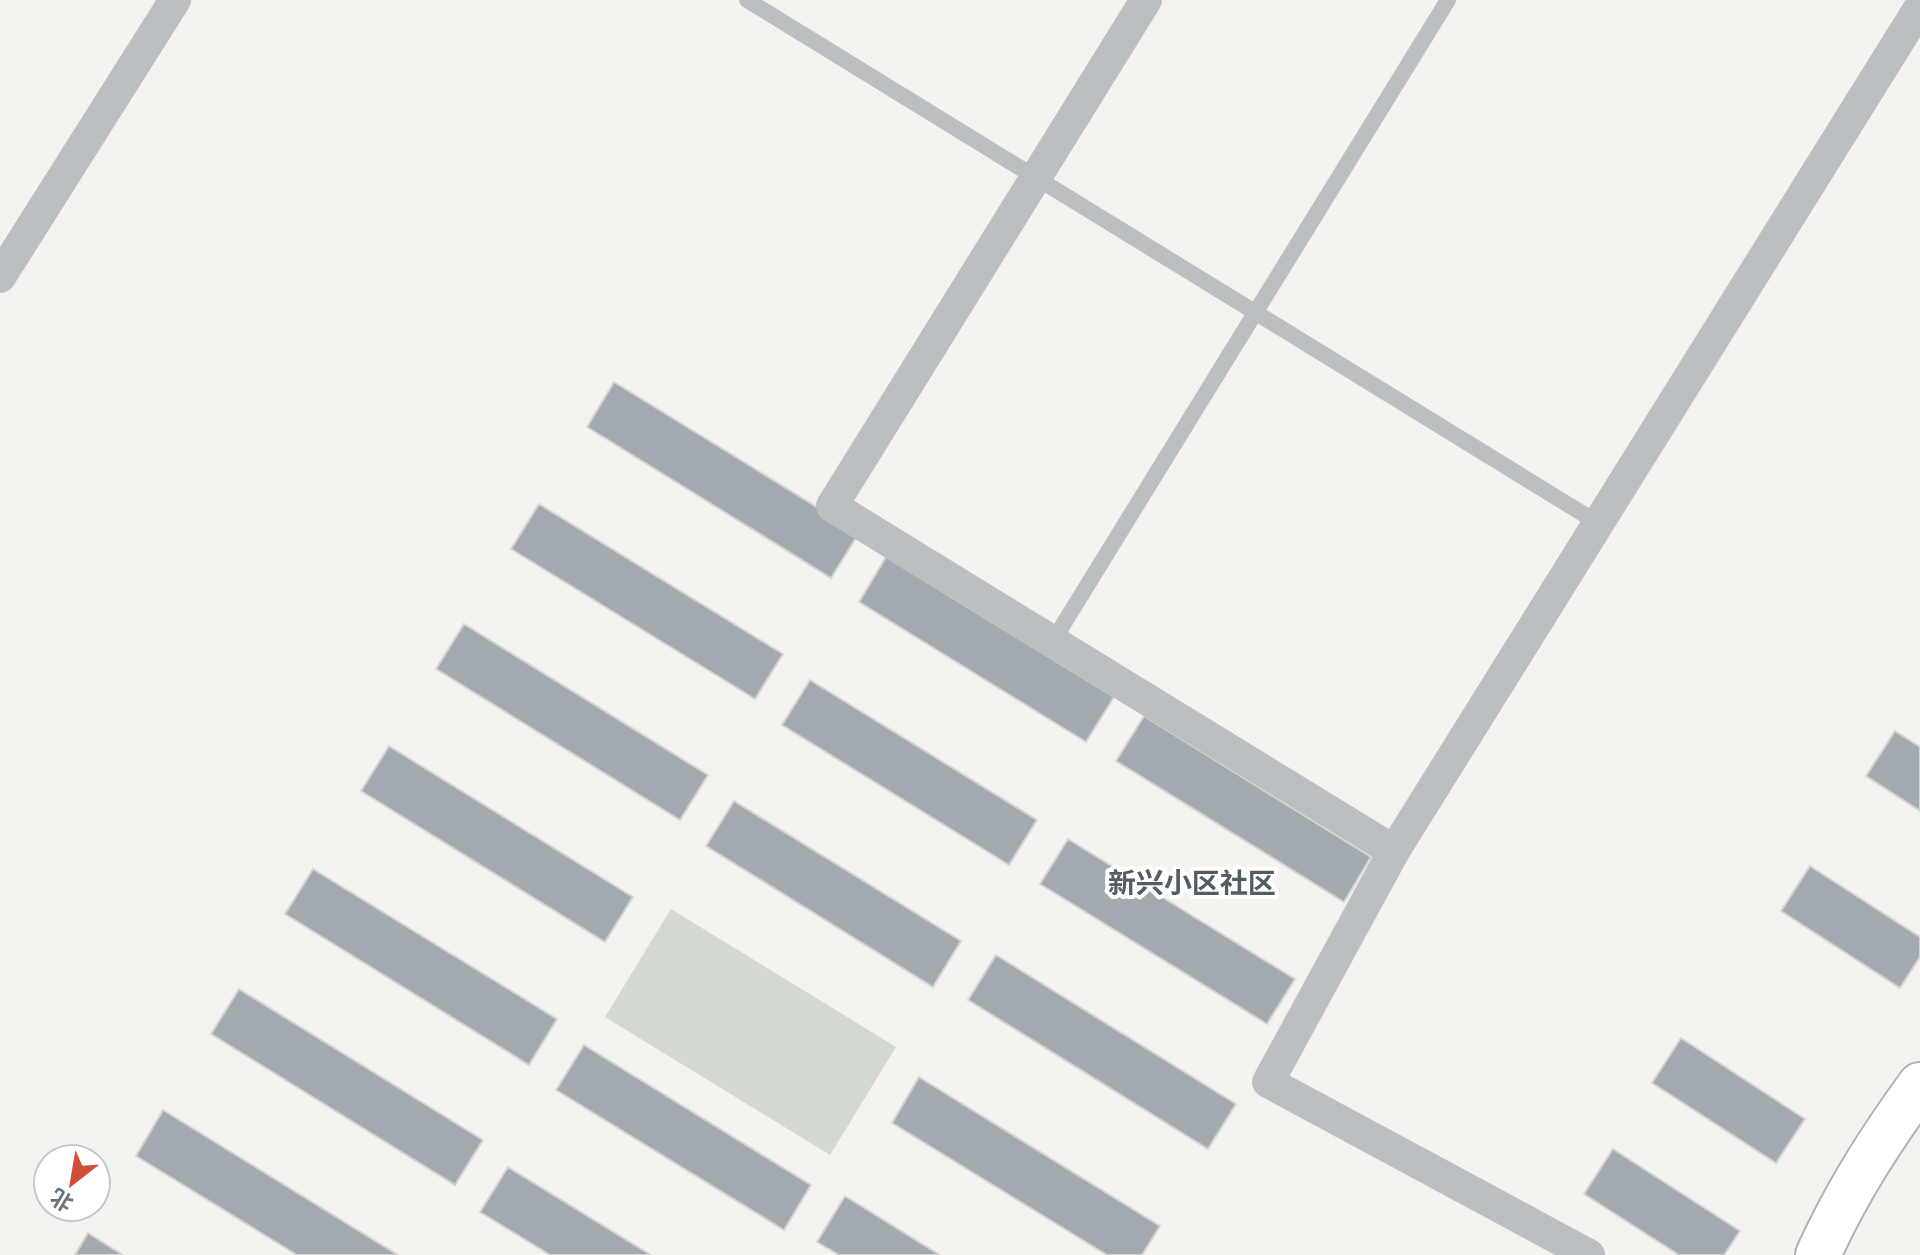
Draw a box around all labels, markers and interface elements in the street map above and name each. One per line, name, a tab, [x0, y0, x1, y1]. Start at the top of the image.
district label: 新兴小区社区	[1108, 866, 1276, 899]
north arrow	[32, 1143, 112, 1223]
text: 北	[46, 1183, 78, 1217]

